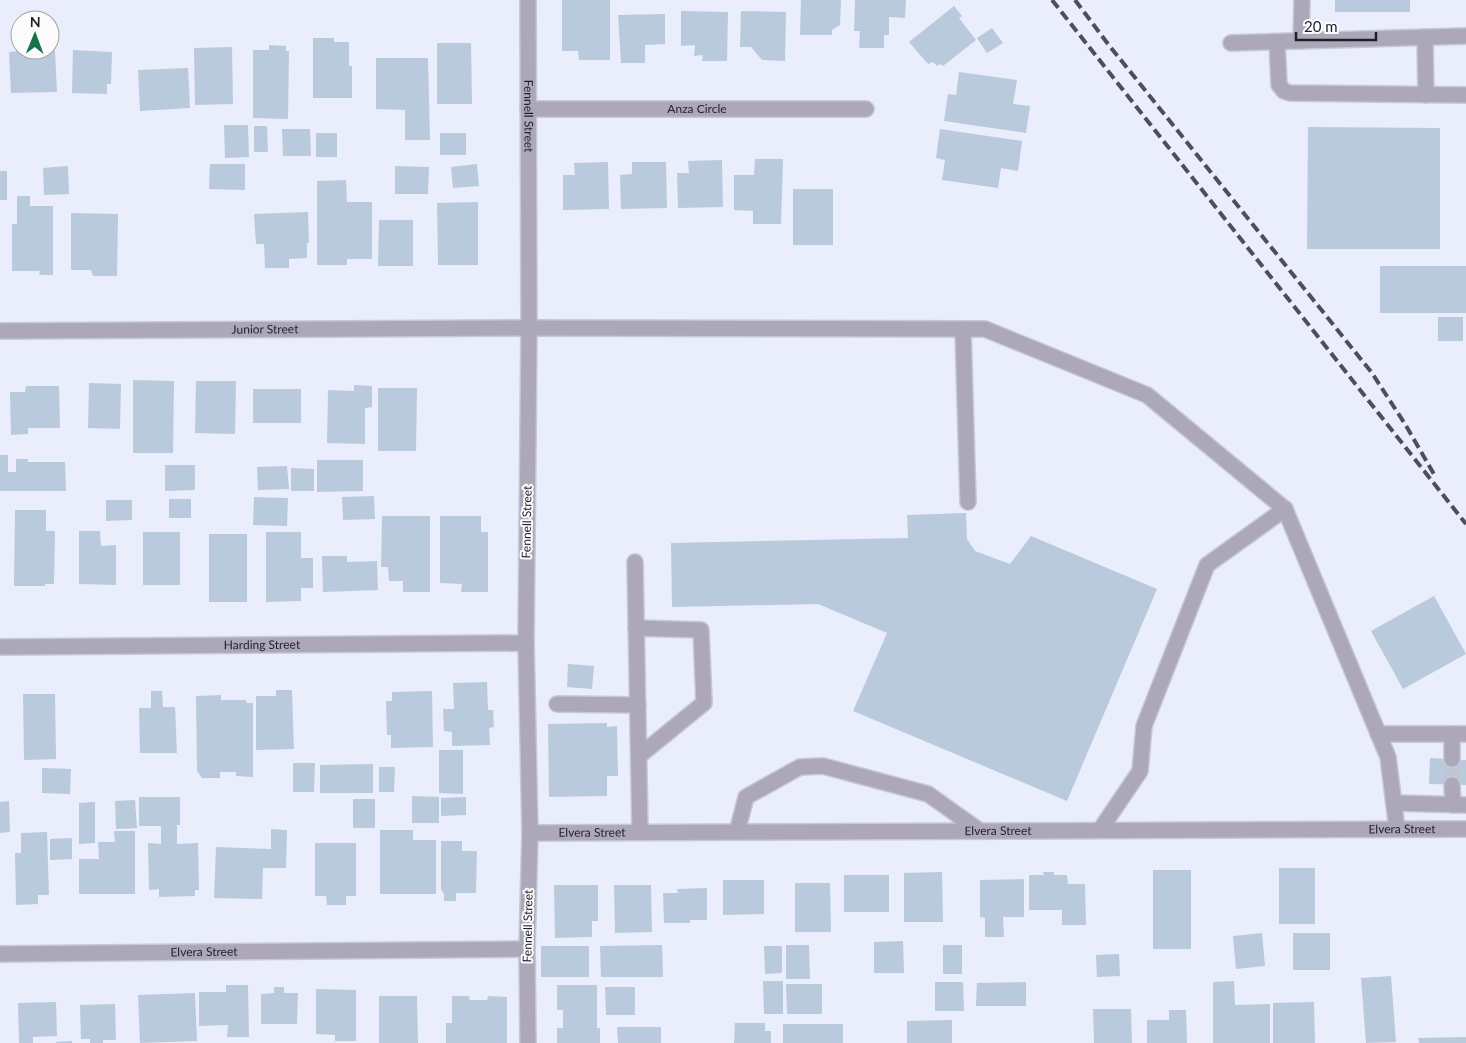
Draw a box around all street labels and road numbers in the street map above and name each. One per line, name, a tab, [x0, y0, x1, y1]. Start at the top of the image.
street label: Fennell Street	[521, 80, 536, 153]
street label: Anza Circle	[667, 101, 727, 116]
street label: Junior Street	[232, 321, 299, 337]
street label: Fennell Street	[518, 485, 535, 558]
street label: Harding Street	[224, 637, 301, 652]
street label: Elvera Street	[1368, 821, 1436, 836]
street label: Elvera Street	[964, 823, 1032, 838]
street label: Elvera Street	[558, 825, 626, 840]
street label: Fennell Street	[519, 889, 536, 962]
street label: Elvera Street	[170, 944, 238, 959]

